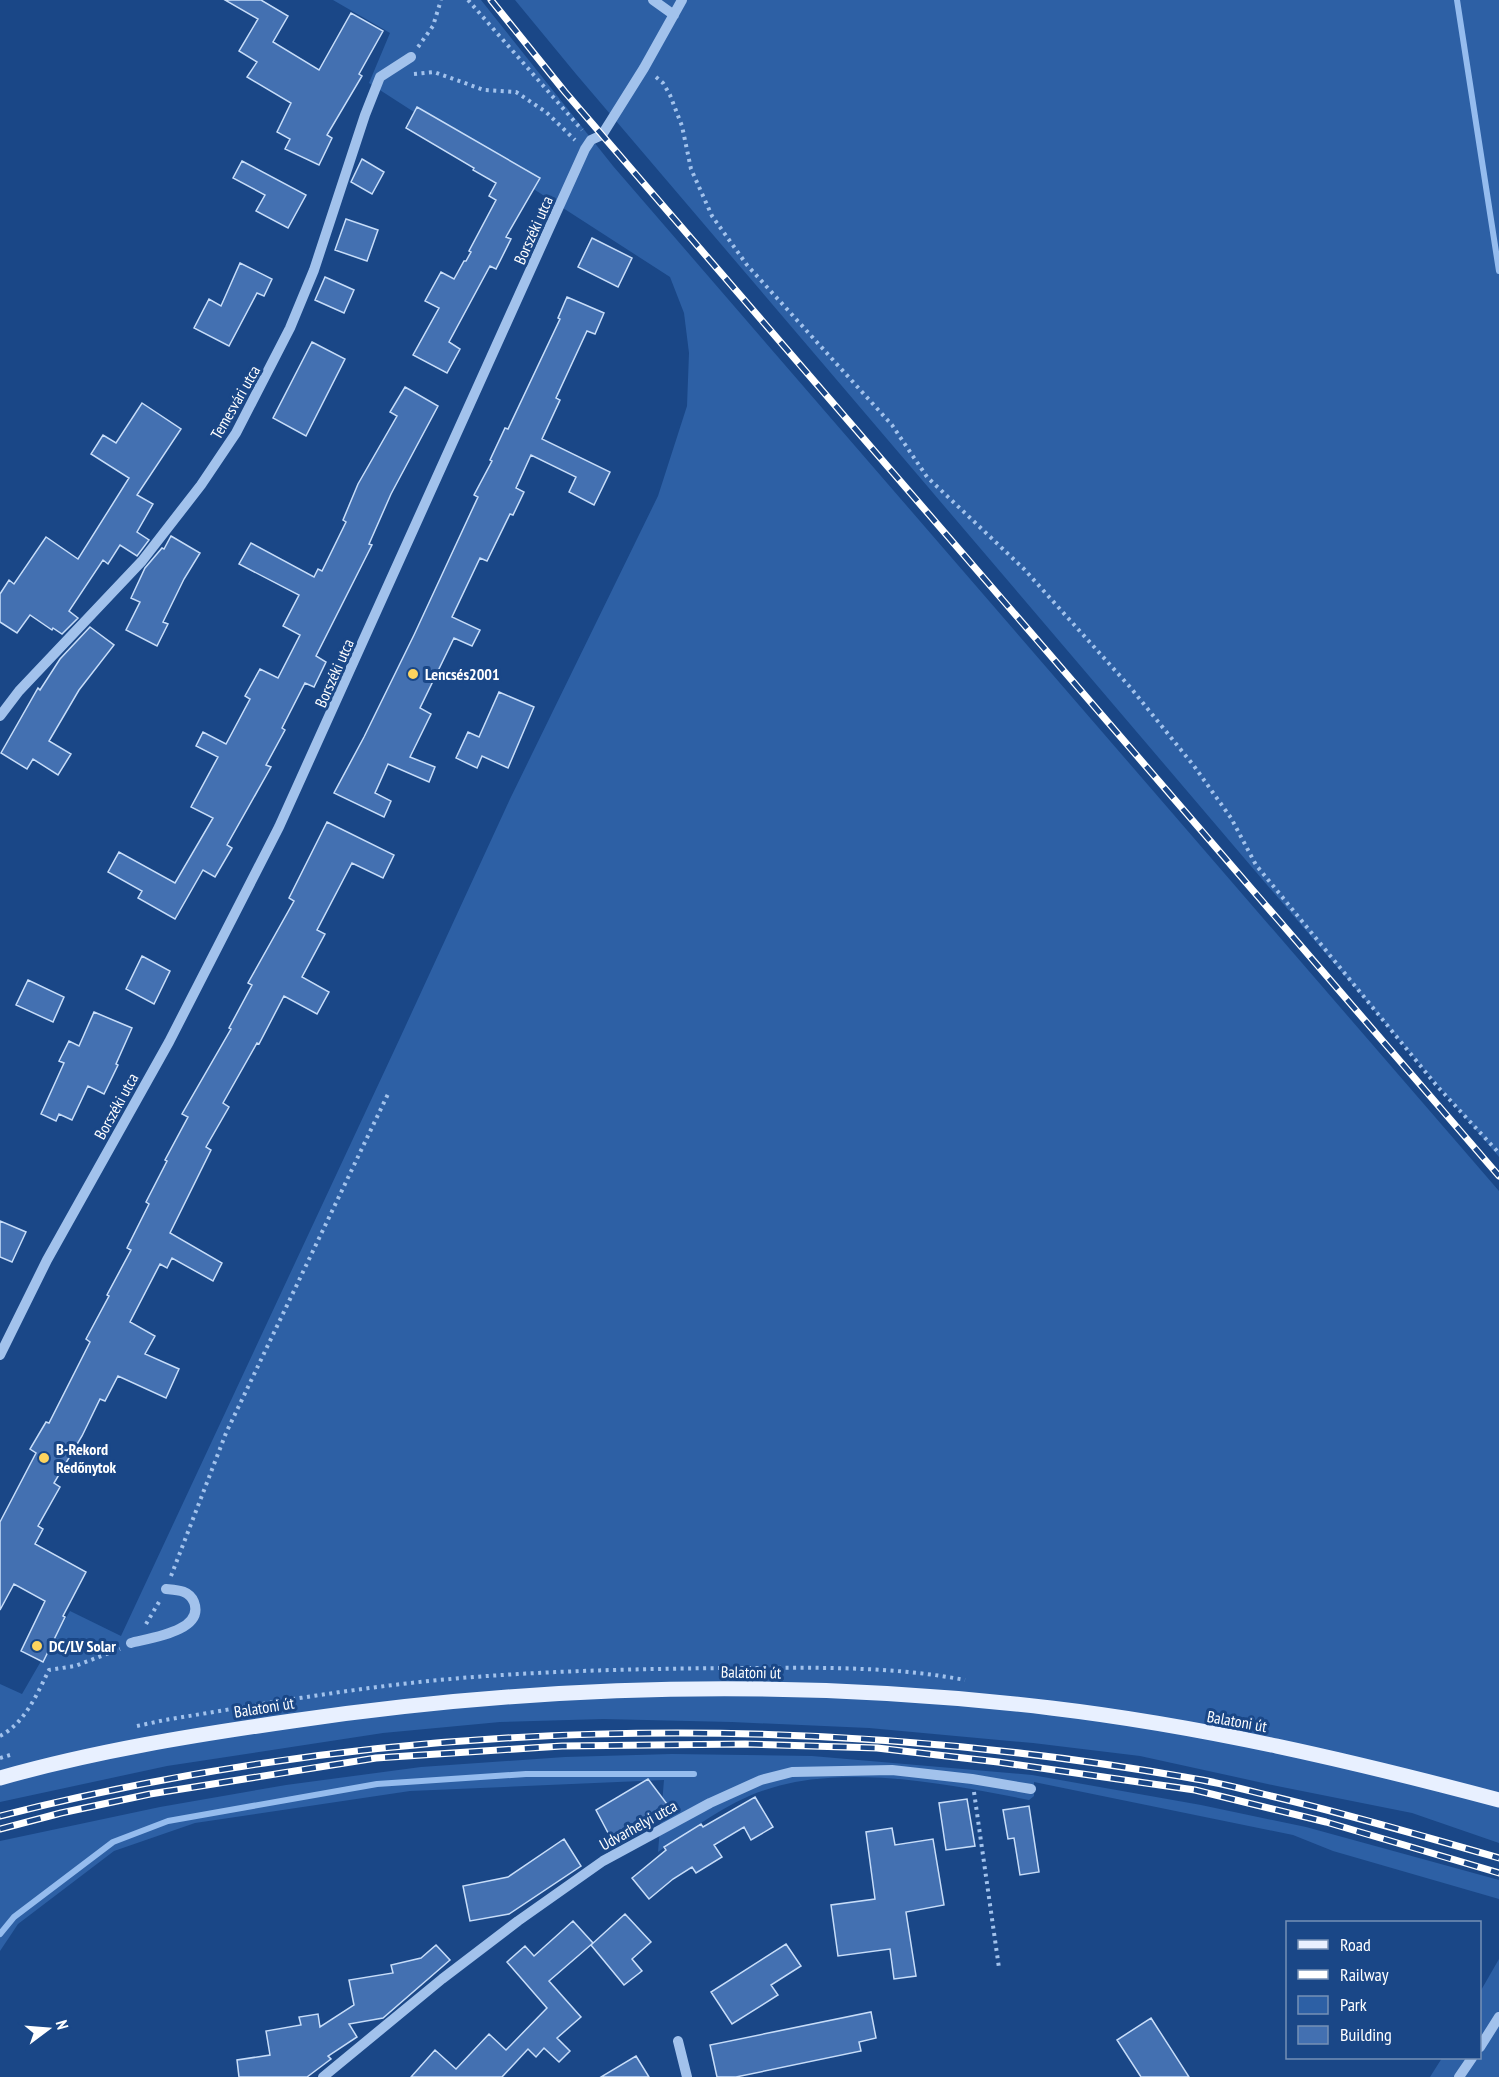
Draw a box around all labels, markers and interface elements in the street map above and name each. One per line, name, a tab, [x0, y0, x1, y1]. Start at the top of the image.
street label: Borszéki utca	[509, 193, 557, 267]
street label: Temesvári utca	[206, 362, 264, 442]
street label: Borszéki utca	[310, 636, 358, 710]
place label: Lencsés2001	[425, 664, 500, 684]
marker: Lencsés2001	[406, 667, 420, 681]
street label: Borszéki utca	[90, 1069, 142, 1143]
place label: B-Rekord Redőnytok	[56, 1439, 117, 1477]
marker: B-Rekord Redőnytok	[37, 1451, 51, 1465]
place label: DC/LV Solar	[49, 1636, 116, 1656]
marker: DC/LV Solar	[30, 1639, 44, 1653]
street label: Balatoni út	[721, 1661, 782, 1683]
street label: Balatoni út	[233, 1692, 296, 1722]
street label: Balatoni út	[1205, 1706, 1269, 1736]
street label: Udvarhelyi utca	[596, 1795, 680, 1855]
legend	[1286, 1921, 1481, 2059]
text: Road	[1340, 1933, 1371, 1956]
text: Railway	[1340, 1963, 1389, 1986]
text: Park	[1340, 1993, 1367, 2016]
north arrow	[18, 1999, 78, 2059]
text: N	[52, 2018, 73, 2032]
text: Building	[1340, 2023, 1392, 2046]

